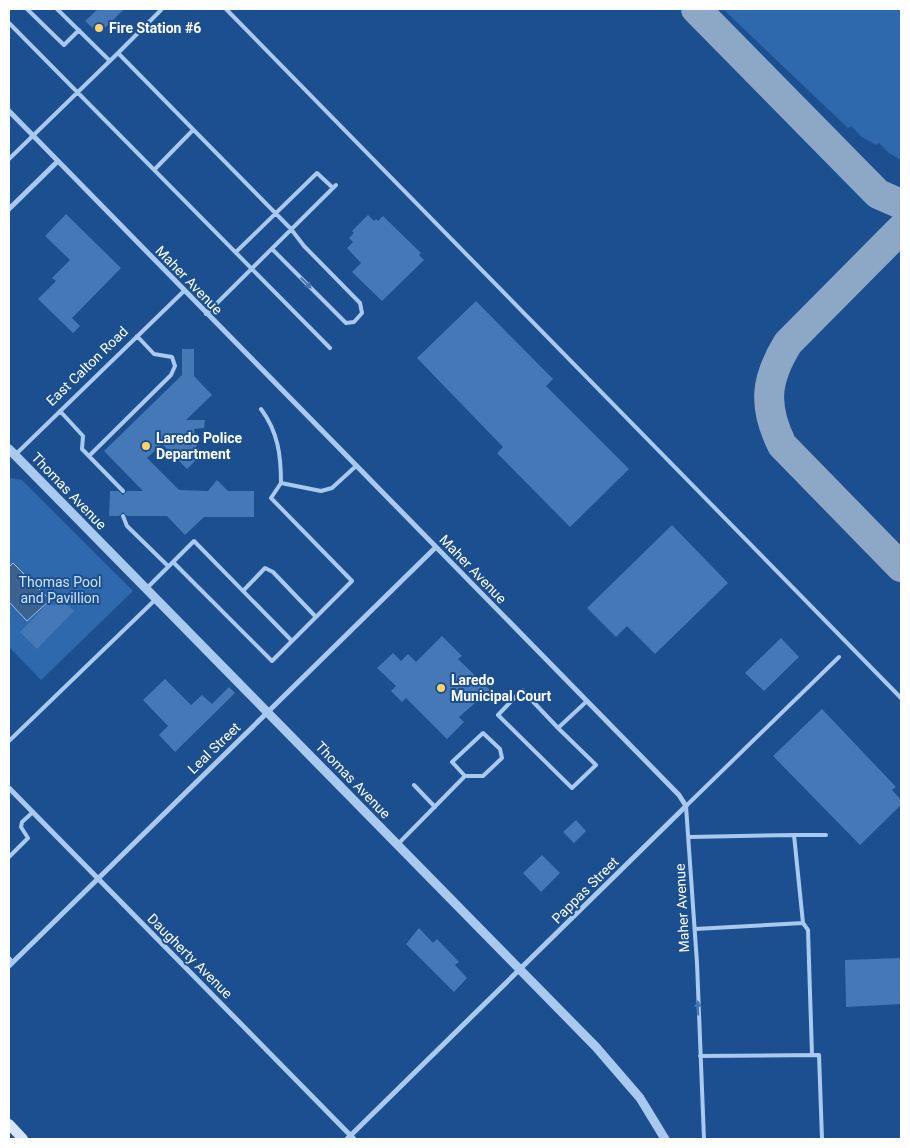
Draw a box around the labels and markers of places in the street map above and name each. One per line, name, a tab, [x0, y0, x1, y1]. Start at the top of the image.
place label: Fire Station #6	[109, 20, 201, 36]
marker: Fire Station #6	[93, 22, 105, 34]
place label: Laredo Police Department	[156, 430, 242, 462]
marker: Laredo Police Department	[140, 440, 152, 452]
place label: Laredo Municipal Court	[451, 672, 552, 704]
marker: Laredo Municipal Court	[435, 682, 447, 694]

